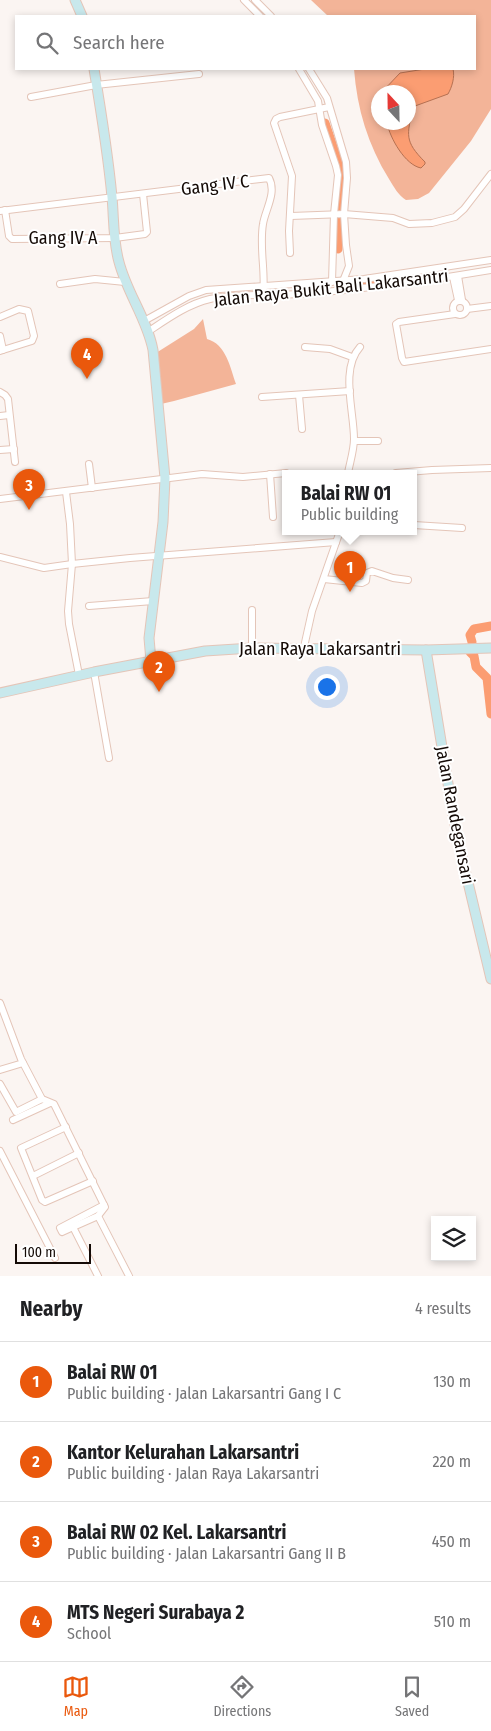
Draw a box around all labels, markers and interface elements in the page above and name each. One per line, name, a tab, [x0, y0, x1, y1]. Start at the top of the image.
search box	[15, 15, 476, 70]
icon: search	[33, 29, 61, 57]
text: Search here	[73, 31, 165, 54]
north arrow	[371, 85, 416, 130]
street label: Gang IV C	[180, 170, 250, 200]
street label: Gang IV A	[29, 227, 98, 249]
street label: Jalan Raya Bukit Bali Lakarsantri	[212, 265, 450, 311]
pin: 4	[71, 338, 103, 379]
pin: 3	[13, 469, 45, 510]
popup	[282, 470, 417, 535]
text: Balai RW 01	[301, 482, 391, 505]
text: Public building	[301, 505, 398, 524]
pin: 1	[334, 551, 366, 592]
street label: Jalan Raya Lakarsantri	[239, 638, 401, 660]
pin: 2	[143, 651, 175, 692]
your location	[314, 674, 340, 700]
street label: Jalan Randegansari	[431, 744, 479, 886]
map controls	[431, 1216, 476, 1261]
button: layers	[431, 1216, 476, 1261]
scale bar	[15, 1241, 91, 1264]
text: 100 m	[22, 1244, 56, 1261]
text: Nearby	[20, 1296, 82, 1322]
text: 4 results	[415, 1299, 471, 1318]
text: Balai RW 01	[67, 1361, 158, 1384]
text: 1	[33, 1372, 39, 1391]
text: 130 m	[433, 1372, 471, 1391]
text: Public building · Jalan Lakarsantri Gang I C	[67, 1384, 341, 1403]
text: Kantor Kelurahan Lakarsantri	[67, 1441, 299, 1464]
text: 2	[32, 1452, 40, 1471]
text: 220 m	[432, 1452, 471, 1471]
text: Public building · Jalan Raya Lakarsantri	[67, 1464, 319, 1483]
text: Balai RW 02 Kel. Lakarsantri	[67, 1521, 286, 1544]
text: 3	[32, 1532, 40, 1551]
text: 450 m	[432, 1532, 471, 1551]
text: Public building · Jalan Lakarsantri Gang II B	[67, 1544, 346, 1563]
text: MTS Negeri Surabaya 2	[67, 1601, 244, 1624]
text: 4	[32, 1612, 40, 1631]
text: 510 m	[434, 1612, 471, 1631]
text: School	[67, 1624, 111, 1643]
tab: Map	[62, 1673, 90, 1720]
tab: Directions	[213, 1673, 271, 1720]
tab: Saved	[395, 1673, 429, 1720]

